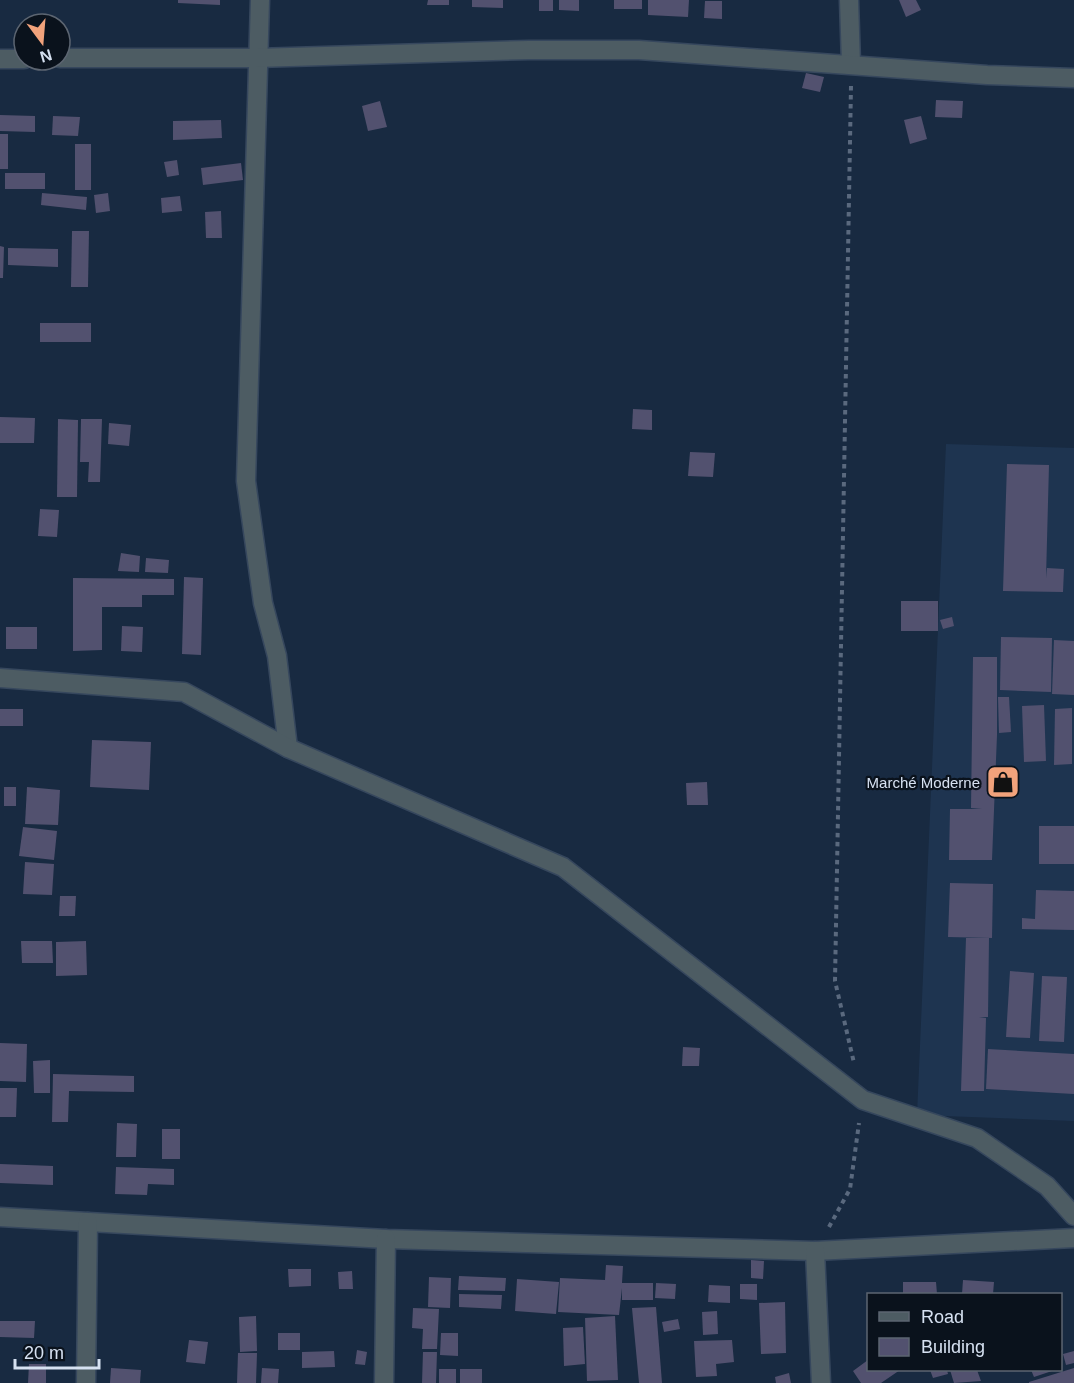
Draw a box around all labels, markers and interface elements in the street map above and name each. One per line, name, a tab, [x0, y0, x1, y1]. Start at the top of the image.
north arrow	[12, 12, 72, 72]
text: N	[38, 46, 54, 66]
shop icon: Marché Moderne	[985, 764, 1021, 800]
place label: Marché Moderne	[867, 774, 980, 791]
legend	[867, 1293, 1062, 1371]
text: Road	[921, 1307, 964, 1327]
scale bar	[15, 1332, 99, 1370]
text: Building	[921, 1337, 985, 1357]
text: 20 m	[24, 1343, 64, 1363]

